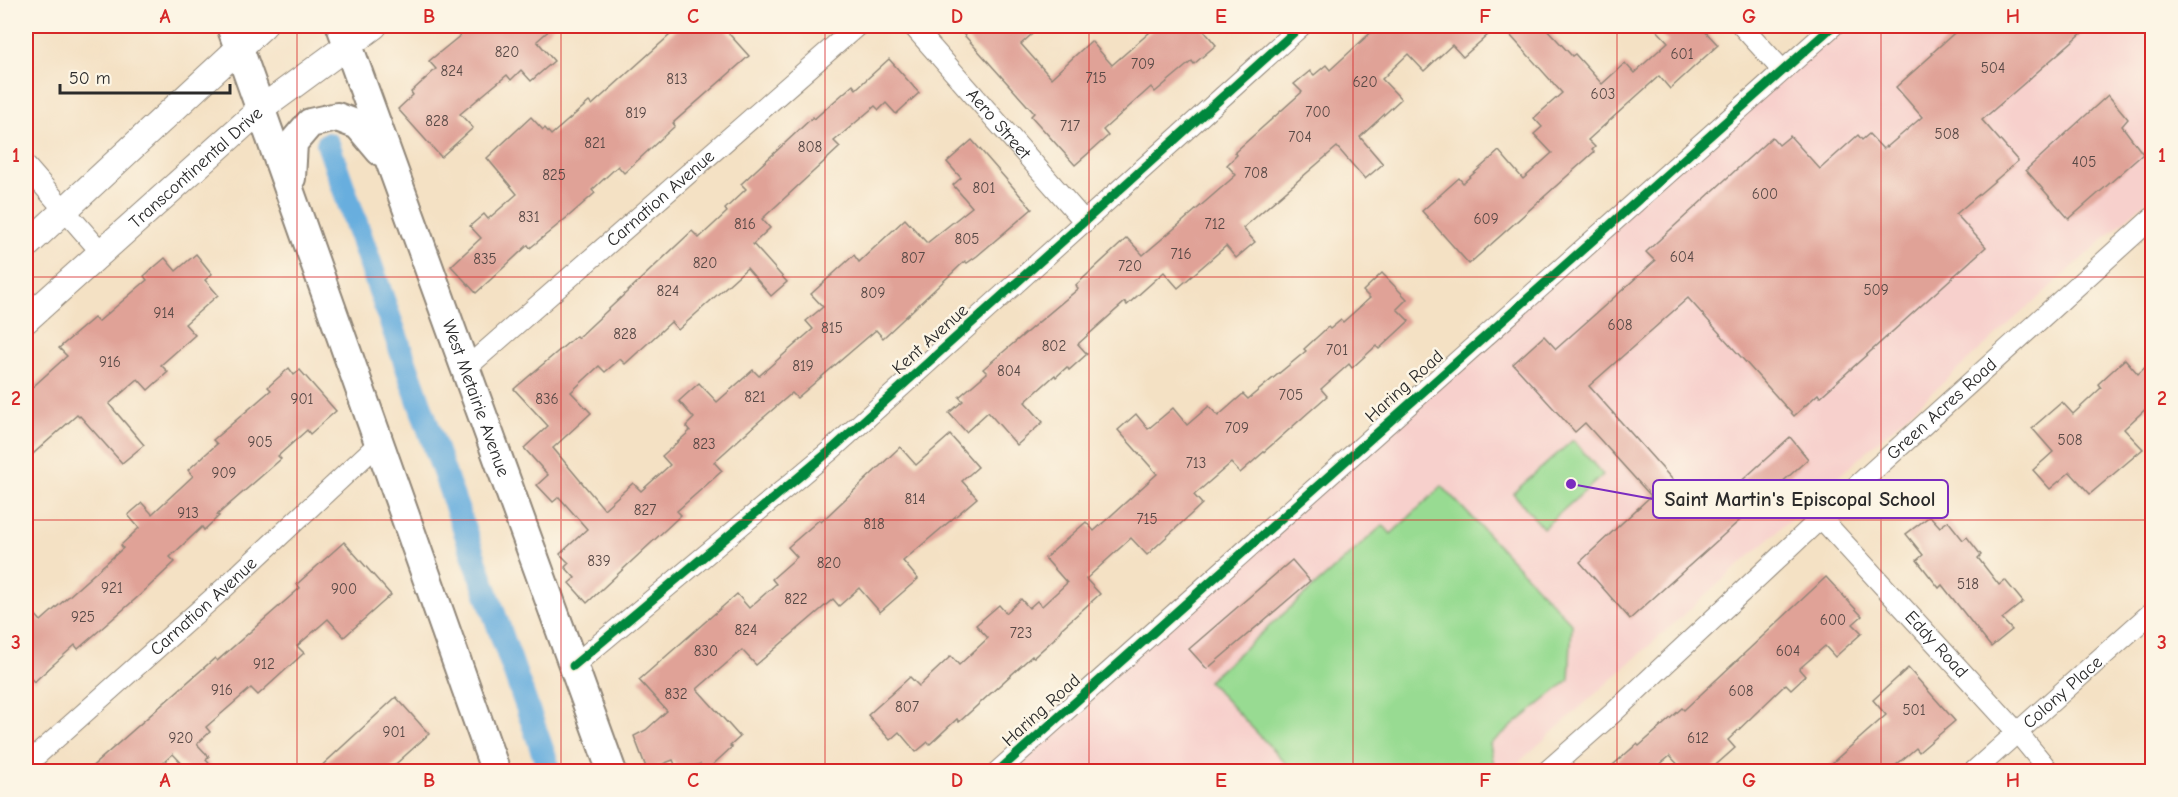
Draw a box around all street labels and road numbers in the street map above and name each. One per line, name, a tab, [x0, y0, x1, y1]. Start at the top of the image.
street label: Aero Street	[962, 84, 1036, 164]
street label: Transcontinental Drive	[125, 103, 267, 233]
street label: Carnation Avenue	[602, 146, 719, 251]
street label: Kent Avenue	[888, 300, 973, 379]
street label: West Metairie Avenue	[438, 317, 514, 480]
street label: Haring Road	[1361, 346, 1448, 427]
street label: Green Acres Road	[1882, 354, 2001, 464]
street label: Carnation Avenue	[146, 553, 261, 660]
street label: Eddy Road	[1900, 607, 1972, 682]
street label: Colony Place	[2019, 652, 2107, 733]
street label: Haring Road	[998, 670, 1085, 751]

